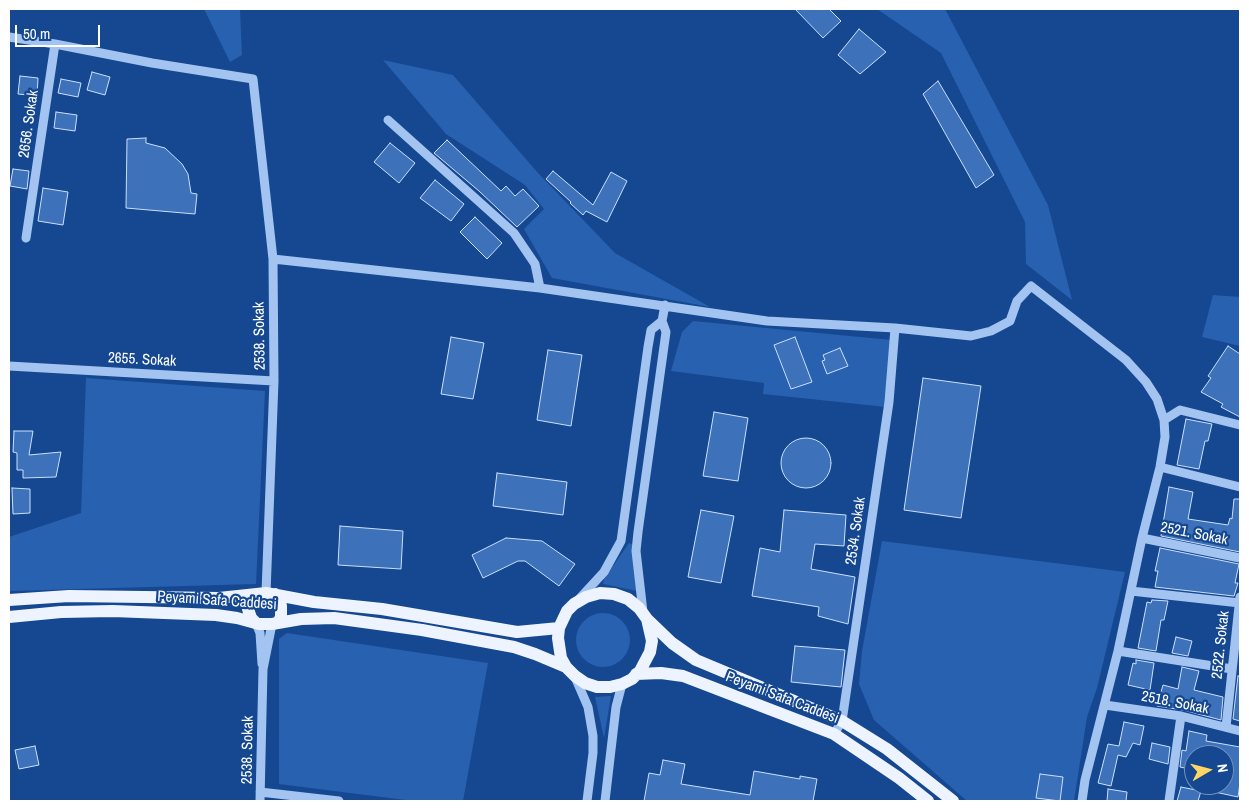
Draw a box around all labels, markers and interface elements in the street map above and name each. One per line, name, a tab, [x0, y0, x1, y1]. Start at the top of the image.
scale bar	[18, 15, 102, 47]
text: 50 m	[23, 23, 50, 44]
street label: 2656. Sokak	[15, 89, 43, 159]
street label: 2538. Sokak	[250, 302, 270, 370]
street label: 2655. Sokak	[107, 349, 177, 371]
street label: 2534. Sokak	[842, 496, 870, 566]
street label: 2521. Sokak	[1159, 519, 1229, 549]
street label: Peyami Safa Caddesi	[157, 588, 277, 614]
street label: 2522. Sokak	[1208, 610, 1234, 680]
street label: Peyami Safa Caddesi	[723, 668, 841, 728]
street label: 2518. Sokak	[1140, 688, 1210, 718]
street label: 2538. Sokak	[238, 716, 258, 784]
north arrow	[1184, 745, 1234, 795]
text: N	[1213, 763, 1232, 773]

